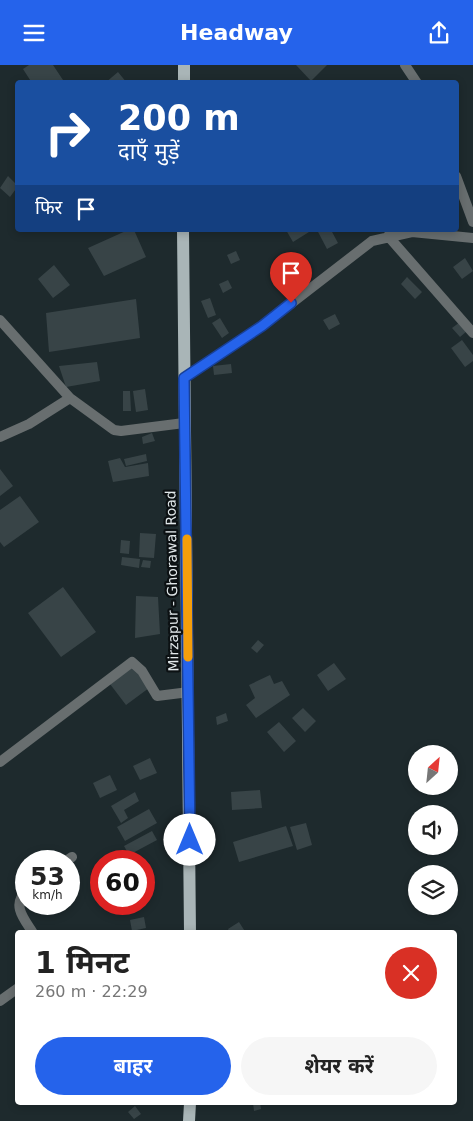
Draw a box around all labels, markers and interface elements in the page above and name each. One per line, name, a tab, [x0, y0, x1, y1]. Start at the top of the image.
icon: menu	[20, 19, 48, 47]
icon: share	[425, 19, 453, 47]
text: Headway	[180, 20, 293, 45]
text: 200 m	[118, 98, 240, 138]
icon: right	[35, 100, 100, 165]
text: दाएँ मुड़ें	[118, 139, 179, 164]
icon: arrive	[72, 195, 100, 223]
text: फिर	[35, 196, 62, 218]
pin	[270, 252, 312, 303]
icon: arrive	[277, 259, 305, 287]
street label: Mirzapur - Ghorawal Road	[162, 490, 182, 672]
north arrow	[408, 745, 458, 795]
map controls	[408, 745, 458, 915]
button: sound	[408, 805, 458, 855]
position arrow	[163, 813, 215, 865]
speed limit sign: 60	[90, 850, 155, 915]
text: 53	[30, 862, 65, 891]
button: layers	[408, 865, 458, 915]
text: km/h	[32, 888, 63, 902]
text: 1 मिनट	[35, 945, 129, 980]
button: close	[385, 947, 437, 999]
text: 260 m · 22:29	[35, 982, 148, 1001]
button: बाहर	[35, 1037, 231, 1095]
button: शेयर करें	[241, 1037, 437, 1095]

